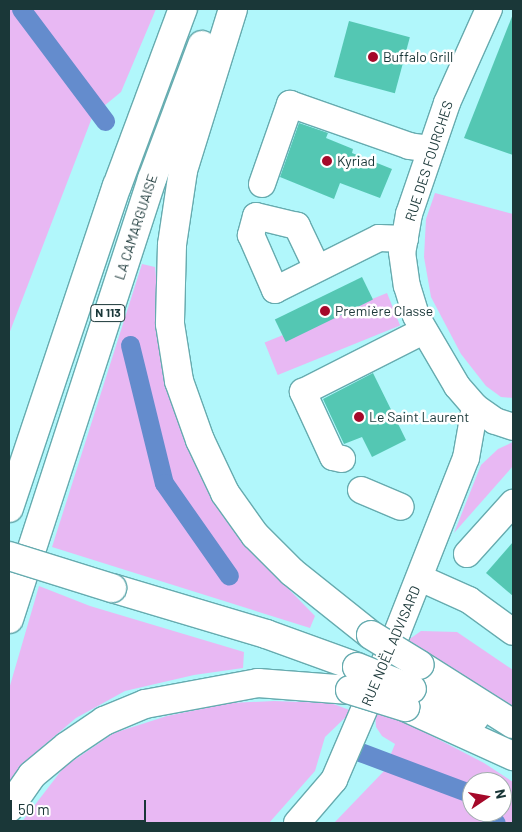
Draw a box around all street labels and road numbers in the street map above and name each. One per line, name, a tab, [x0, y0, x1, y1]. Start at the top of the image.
street label: RUE DES FOURCHES	[402, 99, 456, 223]
street label: LA CAMARGUAISE	[111, 172, 161, 282]
road number: N 113	[89, 304, 127, 322]
street label: RUE NOËL ADVISARD	[358, 583, 424, 709]

